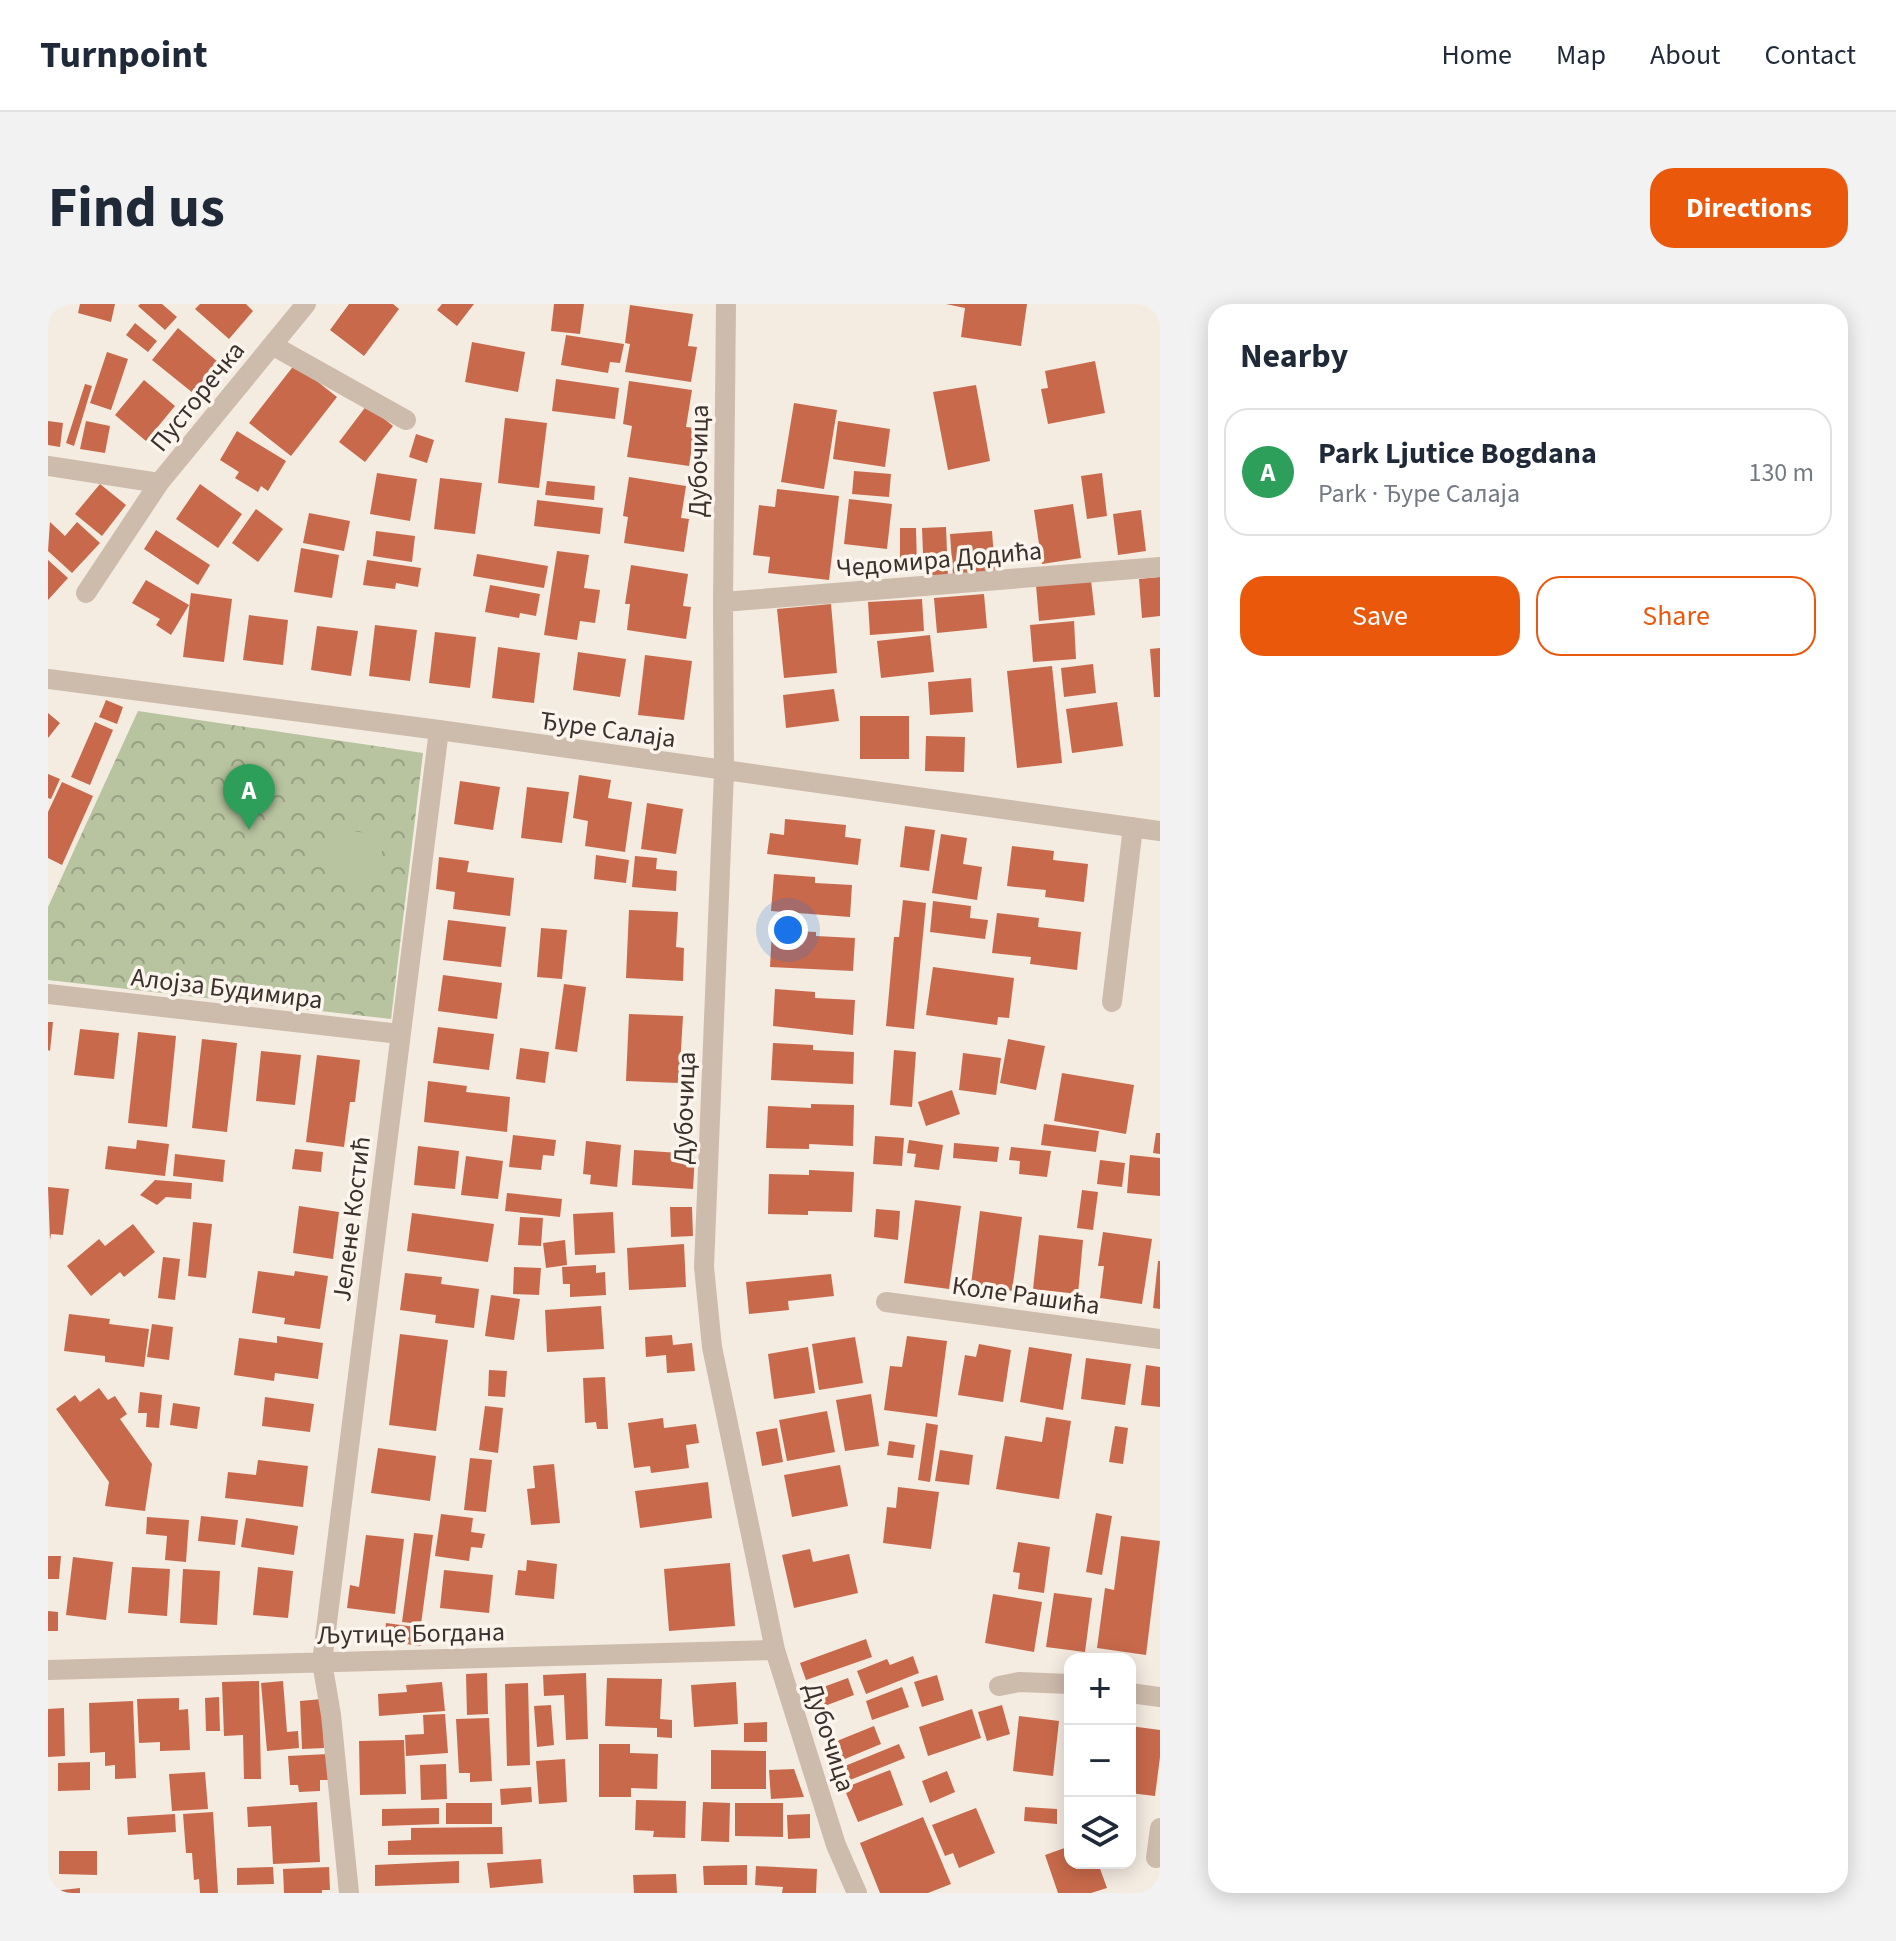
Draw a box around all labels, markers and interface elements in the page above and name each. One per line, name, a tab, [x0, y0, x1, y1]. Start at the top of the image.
text: Turnpoint	[40, 28, 208, 82]
text: Home	[1441, 35, 1512, 75]
text: Map	[1556, 35, 1606, 75]
text: About	[1650, 35, 1721, 75]
text: Contact	[1765, 35, 1856, 75]
button: Directions	[1650, 168, 1848, 248]
text: Find us	[48, 169, 225, 248]
text: Nearby	[1240, 332, 1348, 381]
street label: Пусторечка	[141, 333, 253, 459]
street label: Дубочица	[679, 404, 718, 518]
text: Park Ljutice Bogdana	[1318, 432, 1597, 475]
text: A	[1261, 454, 1275, 491]
text: 130 m	[1748, 454, 1814, 491]
text: Park · Ђуре Салаја	[1318, 475, 1520, 512]
street label: Чедомира Додића	[835, 532, 1043, 587]
button: Save	[1240, 576, 1520, 656]
button: Share	[1536, 576, 1816, 656]
street label: Ђуре Салаја	[538, 702, 678, 757]
pin: A	[223, 764, 275, 830]
your location	[768, 910, 808, 950]
street label: Алојза Будимира	[129, 958, 325, 1019]
street label: Дубочица	[664, 1051, 705, 1165]
street label: Јелене Костић	[323, 1134, 380, 1304]
street label: Коле Рашића	[950, 1267, 1102, 1324]
street label: Љутице Богдана	[317, 1613, 505, 1654]
map controls	[1064, 1653, 1136, 1869]
button: +	[1064, 1653, 1136, 1725]
street label: Дубочица	[794, 1678, 865, 1797]
button: −	[1064, 1725, 1136, 1797]
button: layers	[1064, 1797, 1136, 1869]

